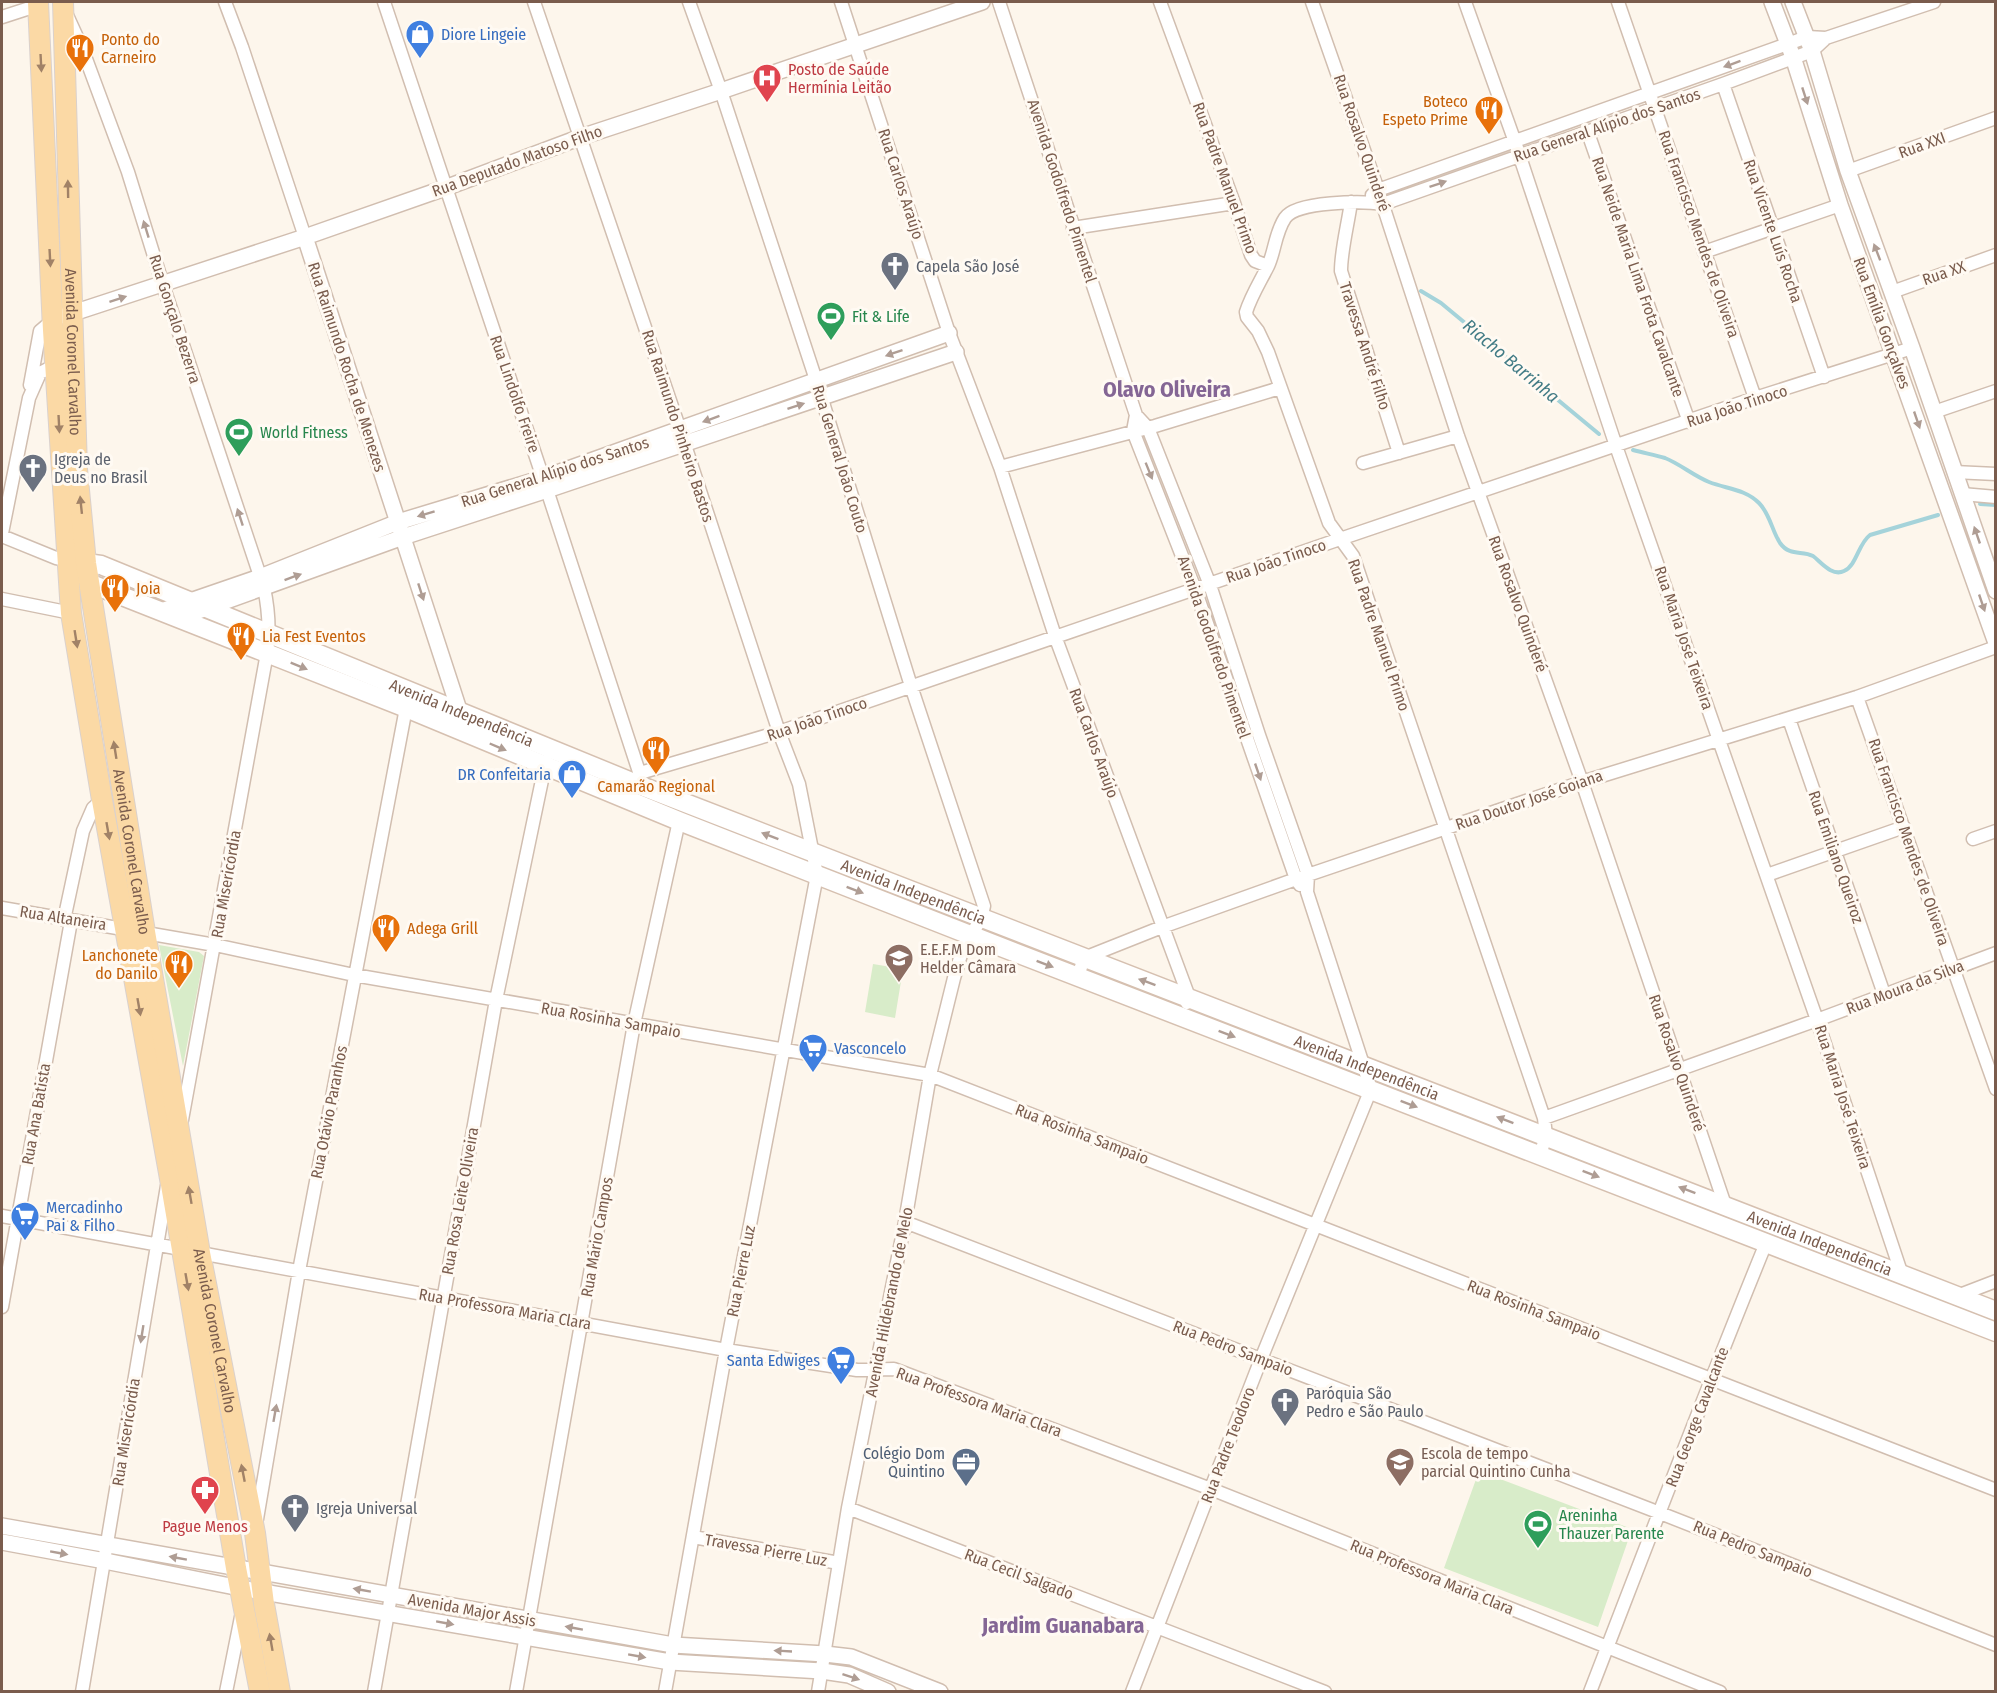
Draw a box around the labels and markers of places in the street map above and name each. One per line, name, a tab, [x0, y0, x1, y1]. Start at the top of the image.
shop icon: Diore Lingeie	[404, 18, 436, 60]
place label: Diore Lingeie	[441, 25, 526, 44]
place label: Ponto do Carneiro	[101, 30, 160, 67]
restaurant icon: Ponto do Carneiro	[64, 32, 96, 74]
place label: Posto de Saúde Hermínia Leitão	[788, 60, 892, 97]
hospital icon: Posto de Saúde Hermínia Leitão	[751, 62, 783, 104]
place label: Boteco Espeto Prime	[1382, 92, 1468, 129]
restaurant icon: Boteco Espeto Prime	[1473, 94, 1505, 136]
church icon: Capela São José	[879, 250, 911, 292]
place label: Capela São José	[916, 257, 1020, 276]
sports icon: Fit & Life	[815, 300, 847, 342]
place label: Fit & Life	[852, 307, 910, 326]
sports icon: World Fitness	[223, 416, 255, 458]
place label: World Fitness	[260, 423, 348, 442]
place label: Igreja de Deus no Brasil	[54, 450, 147, 487]
church icon: Igreja de Deus no Brasil	[17, 452, 49, 494]
restaurant icon: Joia	[99, 572, 131, 614]
place label: Joia	[136, 579, 161, 598]
restaurant icon: Lia Fest Eventos	[225, 620, 257, 662]
place label: Lia Fest Eventos	[262, 627, 366, 646]
restaurant icon: Camarão Regional	[640, 734, 672, 776]
shop icon: DR Confeitaria	[556, 758, 588, 800]
place label: DR Confeitaria	[457, 765, 551, 784]
place label: Camarão Regional	[597, 777, 715, 796]
restaurant icon: Adega Grill	[370, 912, 402, 954]
place label: Adega Grill	[407, 919, 478, 938]
place label: E.E.F.M Dom Helder Câmara	[920, 940, 1017, 977]
school or university icon: E.E.F.M Dom Helder Câmara	[883, 942, 915, 984]
place label: Lanchonete do Danilo	[82, 946, 158, 983]
restaurant icon: Lanchonete do Danilo	[163, 948, 195, 990]
supermarket icon: Vasconcelo	[797, 1032, 829, 1074]
place label: Vasconcelo	[834, 1039, 906, 1058]
place label: Mercadinho Pai & Filho	[46, 1198, 123, 1235]
supermarket icon: Mercadinho Pai & Filho	[9, 1200, 41, 1242]
supermarket icon: Santa Edwiges	[825, 1344, 857, 1386]
place label: Santa Edwiges	[727, 1351, 820, 1370]
place label: Paróquia São Pedro e São Paulo	[1306, 1384, 1424, 1421]
church icon: Paróquia São Pedro e São Paulo	[1269, 1386, 1301, 1428]
place label: Colégio Dom Quintino	[863, 1444, 945, 1481]
place label: Escola de tempo parcial Quintino Cunha	[1421, 1444, 1571, 1481]
office icon: Colégio Dom Quintino	[950, 1446, 982, 1488]
school or university icon: Escola de tempo parcial Quintino Cunha	[1384, 1446, 1416, 1488]
pharmacy icon: Pague Menos	[189, 1474, 221, 1516]
church icon: Igreja Universal	[279, 1492, 311, 1534]
place label: Igreja Universal	[316, 1499, 417, 1518]
place label: Areninha Thauzer Parente	[1559, 1506, 1664, 1543]
sports icon: Areninha Thauzer Parente	[1522, 1508, 1554, 1550]
place label: Pague Menos	[162, 1517, 248, 1536]

